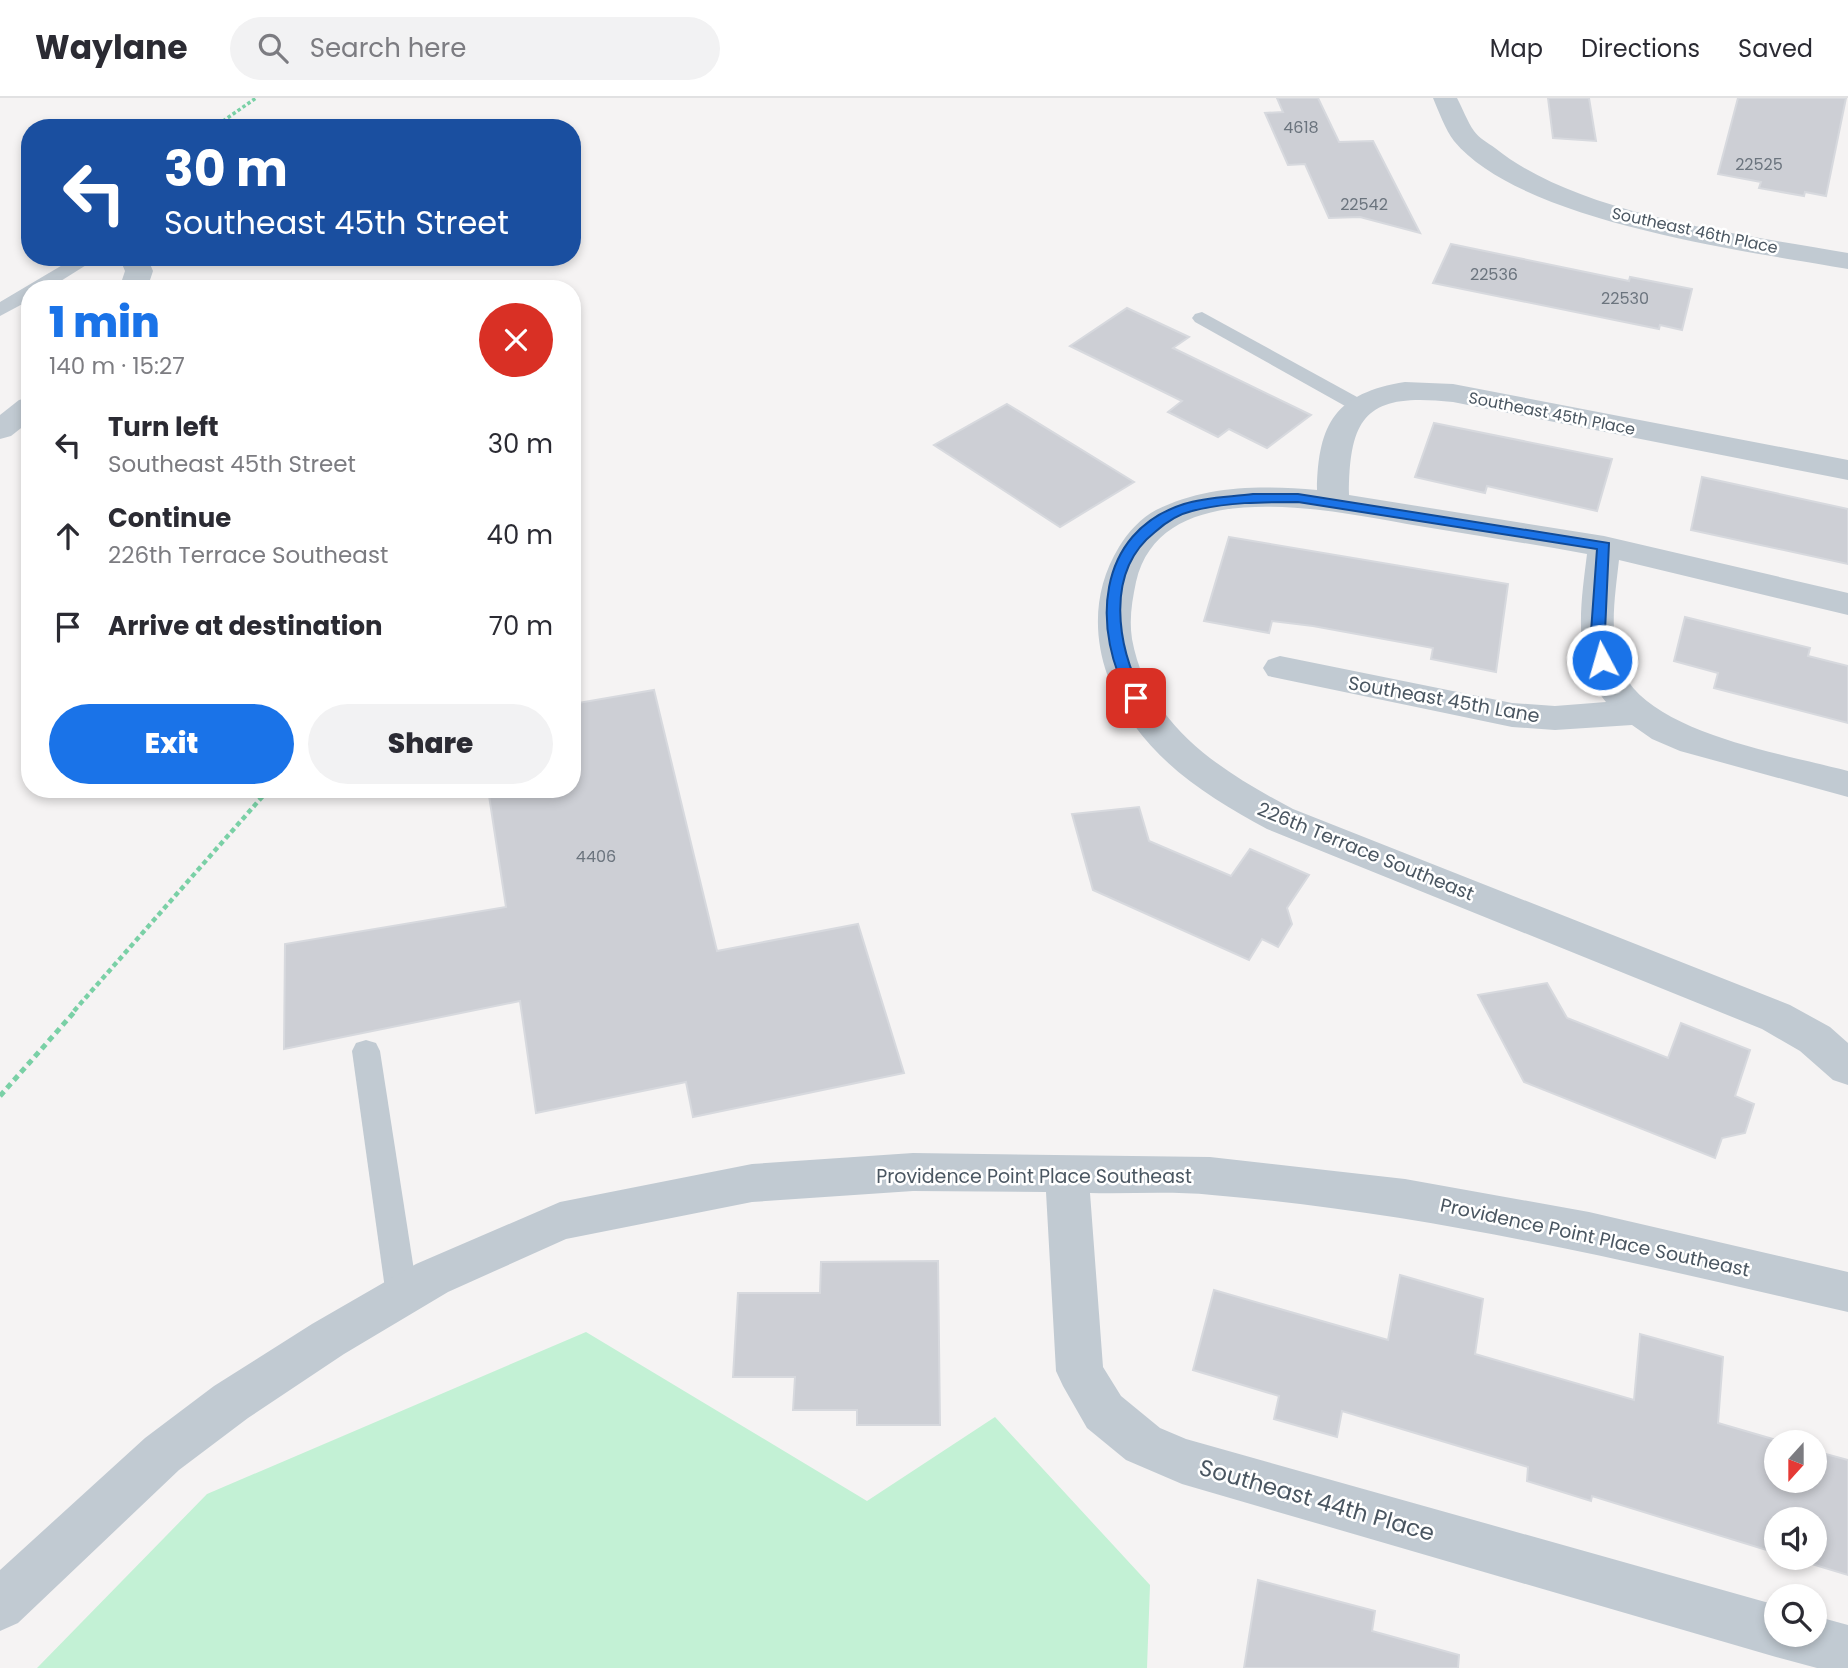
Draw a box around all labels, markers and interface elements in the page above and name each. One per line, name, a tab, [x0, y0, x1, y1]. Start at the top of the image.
search box	[230, 17, 720, 80]
text: Waylane	[35, 24, 188, 71]
icon: search	[254, 29, 292, 67]
text: Search here	[310, 30, 466, 66]
text: Map	[1490, 32, 1543, 65]
text: Directions	[1581, 32, 1700, 65]
text: Saved	[1738, 32, 1813, 65]
house number: 4618	[1283, 116, 1319, 139]
text: 30 m	[164, 135, 288, 203]
icon: left	[49, 147, 140, 238]
house number: 22525	[1735, 153, 1783, 176]
house number: 22542	[1340, 193, 1388, 216]
text: Southeast 45th Street	[164, 200, 509, 245]
street label: Southeast 46th Place	[1610, 202, 1780, 259]
house number: 22536	[1470, 263, 1518, 286]
house number: 22530	[1601, 287, 1649, 310]
text: 1 min	[49, 293, 160, 352]
button: close	[479, 303, 553, 377]
text: 140 m · 15:27	[49, 350, 185, 382]
street label: Southeast 45th Place	[1467, 386, 1637, 441]
text: Turn left	[108, 409, 219, 445]
icon: left	[49, 426, 87, 464]
text: 30 m	[488, 426, 553, 462]
text: Southeast 45th Street	[108, 448, 356, 480]
text: Continue	[108, 500, 231, 536]
icon: ahead	[49, 517, 87, 555]
text: 40 m	[487, 517, 553, 553]
text: 226th Terrace Southeast	[108, 539, 388, 571]
icon: arrive	[49, 608, 87, 646]
text: Arrive at destination	[108, 608, 383, 644]
text: 70 m	[489, 608, 553, 644]
position arrow	[1565, 623, 1639, 697]
pin	[1106, 668, 1166, 728]
street label: Southeast 45th Lane	[1346, 669, 1542, 730]
icon: arrive	[1117, 679, 1155, 717]
button: Exit	[49, 704, 294, 784]
button: Share	[308, 704, 553, 784]
street label: 226th Terrace Southeast	[1253, 796, 1478, 907]
house number: 4406	[576, 845, 616, 868]
street label: Providence Point Place Southeast	[876, 1163, 1192, 1190]
street label: Providence Point Place Southeast	[1438, 1191, 1752, 1284]
north arrow	[1764, 1430, 1827, 1493]
map controls	[1764, 1430, 1827, 1647]
street label: Southeast 44th Place	[1196, 1451, 1438, 1549]
button: sound	[1764, 1507, 1827, 1570]
button: search	[1764, 1584, 1827, 1647]

